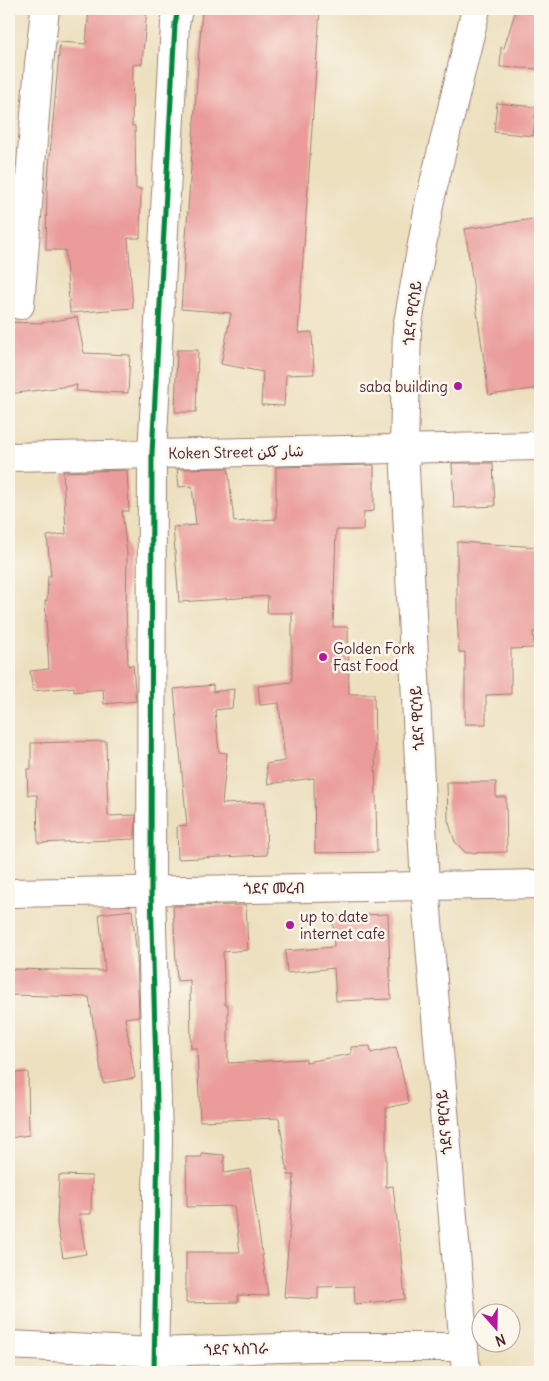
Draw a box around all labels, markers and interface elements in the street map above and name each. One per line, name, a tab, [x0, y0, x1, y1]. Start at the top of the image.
street label: ጎደና ዋርሳይ	[399, 279, 425, 347]
place label: saba building	[359, 377, 448, 396]
marker: saba building	[452, 380, 464, 392]
street label: Koken Street شار ككن	[168, 441, 304, 463]
place label: Golden Fork Fast Food	[333, 639, 415, 675]
marker: Golden Fork Fast Food	[317, 651, 329, 663]
street label: ጎደና ዋርሳይ	[406, 685, 428, 751]
street label: ጎደና መረብ	[243, 878, 305, 898]
place label: up to date internet cafe	[300, 907, 385, 943]
marker: up to date internet cafe	[284, 919, 296, 931]
street label: ጎደና ዋርሳይ	[432, 1089, 456, 1155]
north arrow	[472, 1304, 522, 1354]
text: N	[493, 1330, 508, 1350]
street label: ጎደና ኣስገራ	[203, 1338, 269, 1360]

